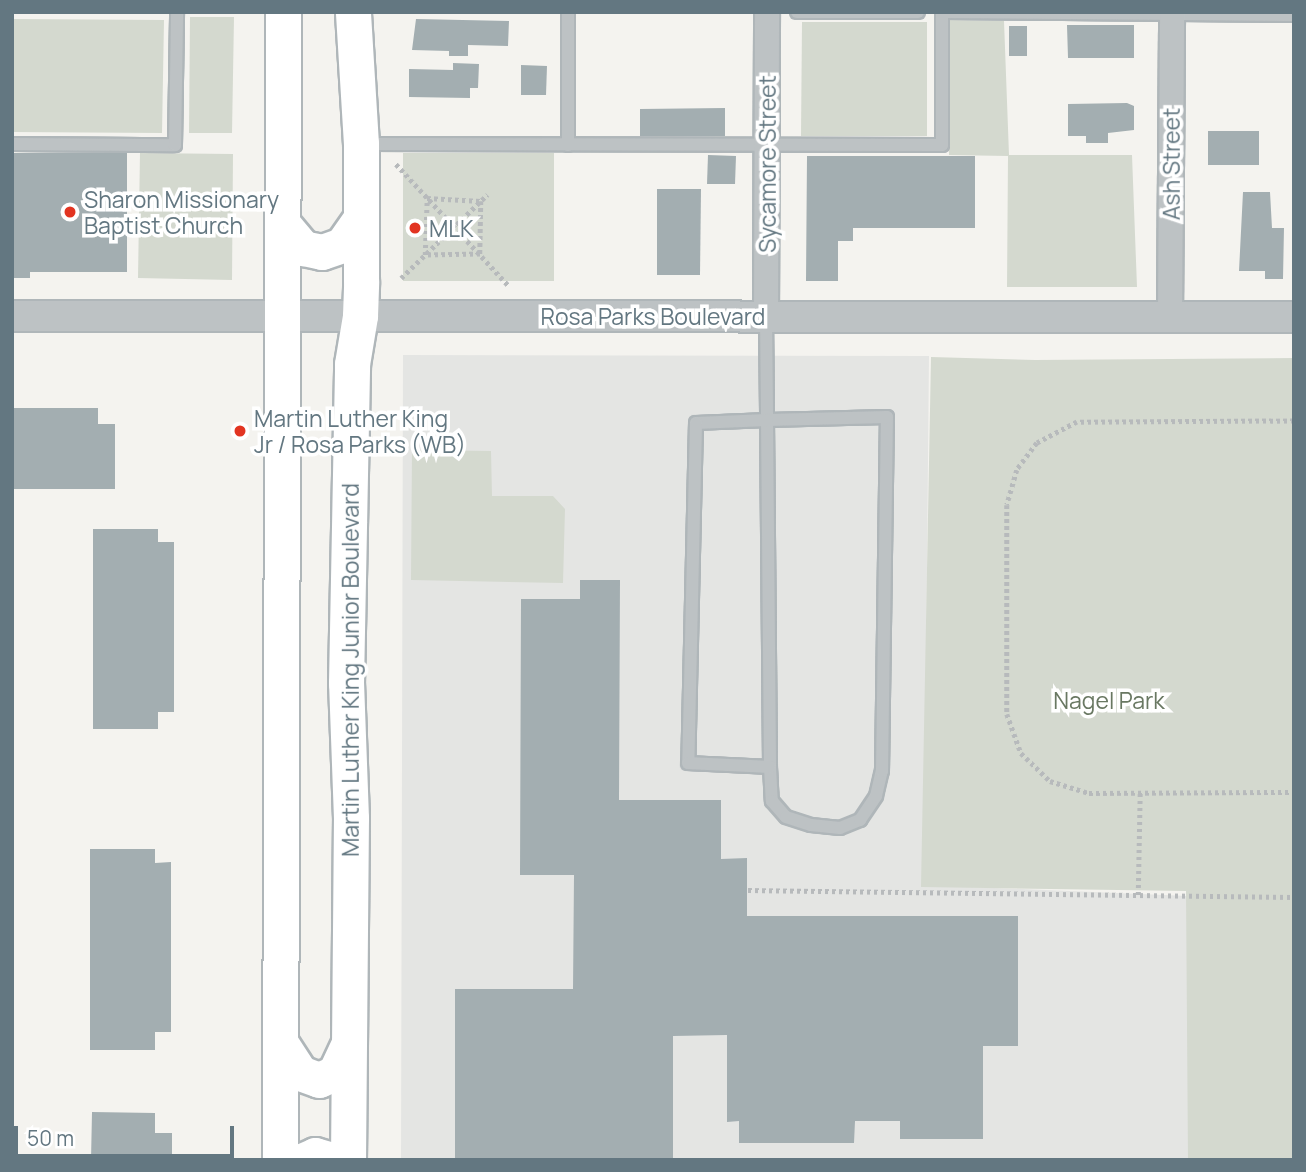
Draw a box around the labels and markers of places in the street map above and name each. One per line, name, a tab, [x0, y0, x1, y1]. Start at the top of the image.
place label: Sharon Missionary Baptist Church	[84, 185, 279, 239]
marker: Sharon Missionary Baptist Church	[62, 204, 78, 220]
place label: MLK	[429, 214, 474, 242]
marker: MLK	[407, 220, 423, 236]
place label: Martin Luther King Jr / Rosa Parks (WB)	[254, 404, 466, 458]
marker: Martin Luther King Jr / Rosa Parks (WB)	[232, 423, 248, 439]

